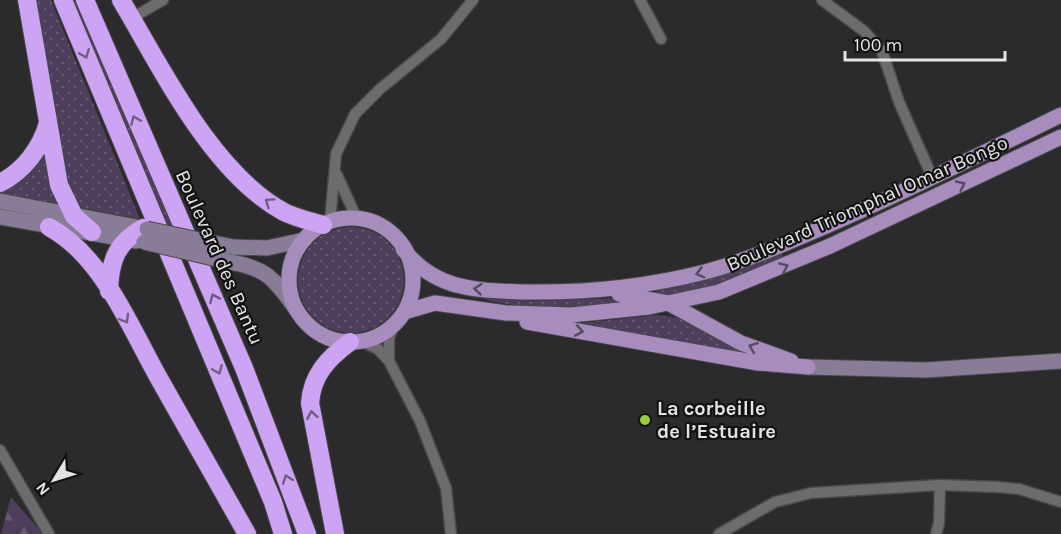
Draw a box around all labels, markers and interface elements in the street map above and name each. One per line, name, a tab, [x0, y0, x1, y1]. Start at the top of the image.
scale bar	[845, 24, 1006, 62]
text: 100 m	[854, 34, 902, 56]
one-way arrow	[78, 48, 90, 59]
one-way arrow	[130, 115, 142, 126]
street label: Boulevard Triomphal Omar Bongo	[723, 131, 1011, 276]
street label: Boulevard des Bantu	[171, 166, 268, 348]
one-way arrow	[954, 180, 965, 192]
one-way arrow	[265, 198, 276, 209]
one-way arrow	[778, 262, 789, 274]
one-way arrow	[695, 266, 705, 279]
one-way arrow	[473, 283, 482, 296]
one-way arrow	[209, 294, 221, 305]
one-way arrow	[118, 313, 130, 323]
one-way arrow	[574, 325, 583, 337]
one-way arrow	[748, 342, 759, 354]
one-way arrow	[211, 363, 223, 374]
place label: La corbeille de l’Estuaire	[657, 397, 776, 443]
one-way arrow	[306, 410, 319, 420]
marker: La corbeille de l’Estuaire	[638, 413, 652, 427]
north arrow	[24, 450, 84, 510]
one-way arrow	[281, 474, 294, 485]
text: N	[32, 479, 54, 499]

